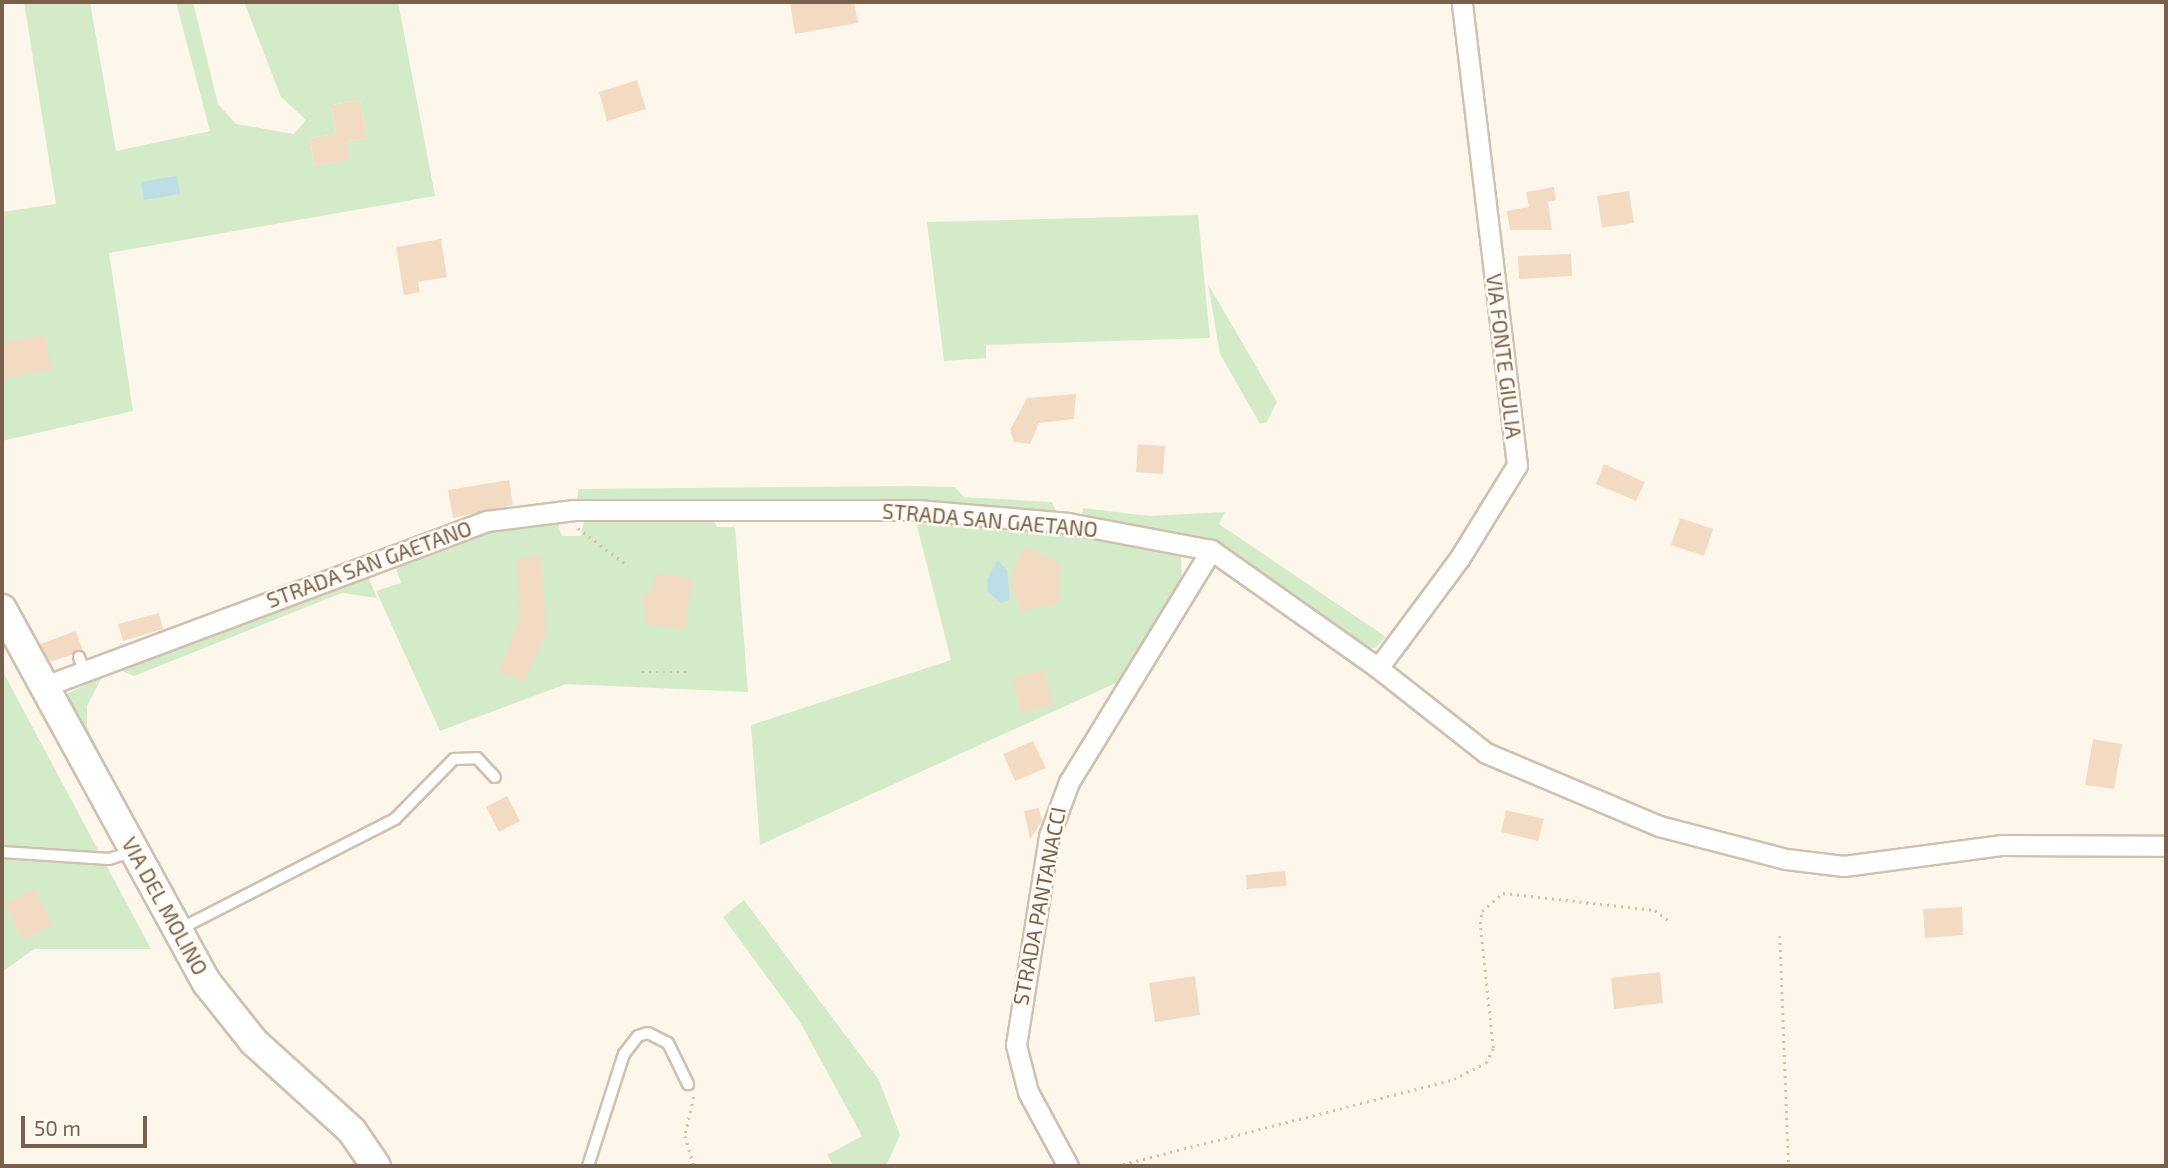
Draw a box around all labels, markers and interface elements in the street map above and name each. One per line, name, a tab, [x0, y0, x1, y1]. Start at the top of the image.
street label: VIA FONTE GIULIA	[1481, 272, 1527, 440]
street label: STRADA SAN GAETANO	[881, 498, 1099, 542]
street label: STRADA SAN GAETANO	[263, 515, 475, 613]
street label: STRADA PANTANACCI	[1007, 804, 1071, 1008]
street label: VIA DEL MOLINO	[116, 832, 214, 980]
scale bar	[24, 1102, 150, 1146]
text: 50 m	[34, 1115, 81, 1140]

